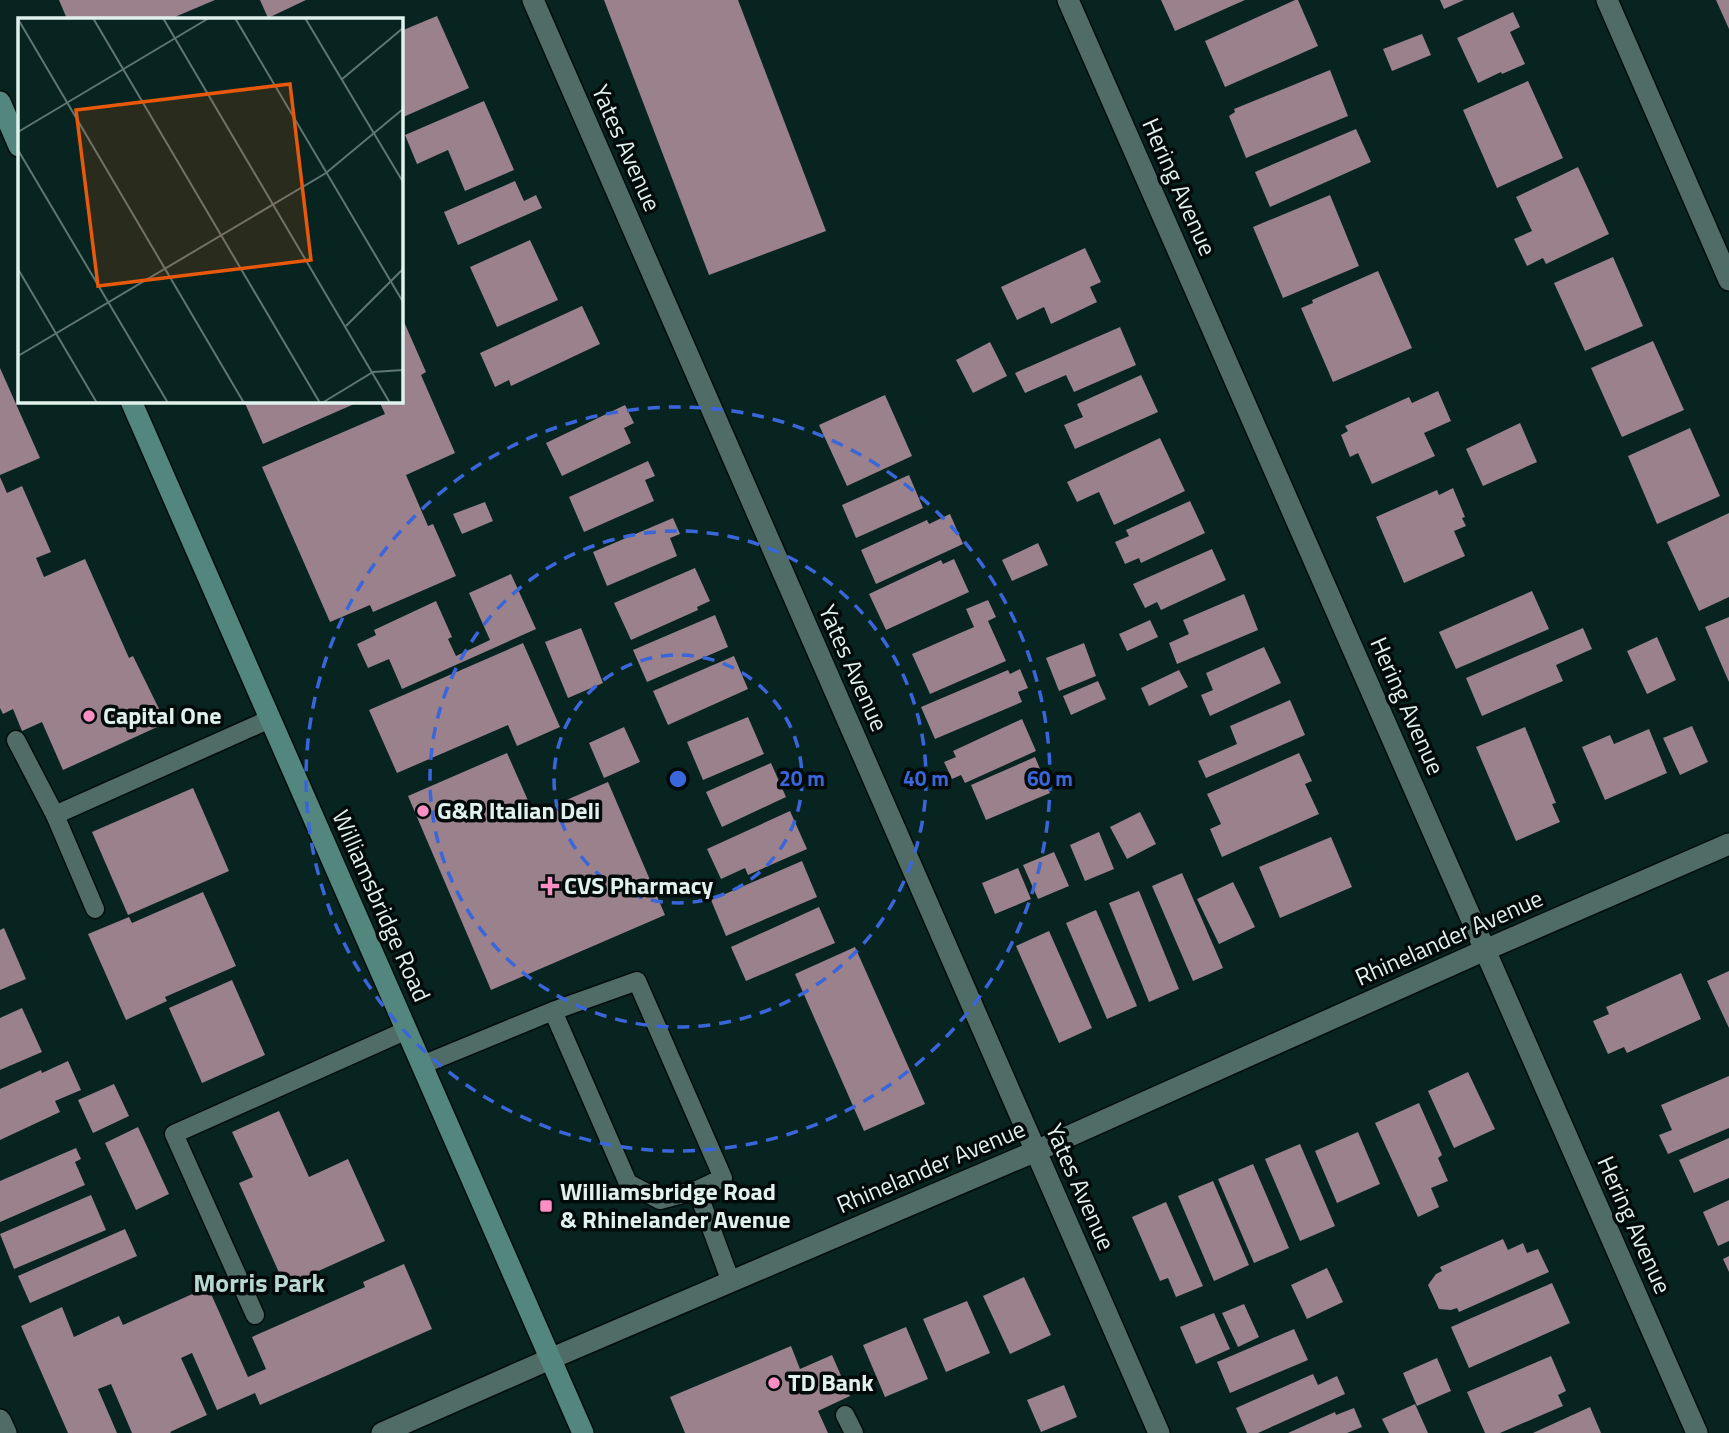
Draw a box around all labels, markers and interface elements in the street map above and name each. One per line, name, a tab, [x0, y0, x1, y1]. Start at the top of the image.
inset map	[18, 18, 402, 402]
street label: Yates Avenue	[583, 78, 671, 217]
street label: Hering Avenue	[1134, 112, 1226, 261]
street label: Yates Avenue	[810, 598, 898, 737]
street label: Hering Avenue	[1362, 631, 1454, 780]
place label: Capital One	[103, 697, 221, 733]
marker: Capital One	[81, 708, 97, 724]
text: 20 m	[779, 762, 825, 794]
text: 40 m	[903, 762, 949, 794]
text: 60 m	[1027, 762, 1073, 794]
centre of rings	[666, 767, 690, 791]
place label: G&R Italian Deli	[437, 792, 600, 828]
marker: G&R Italian Deli	[415, 803, 431, 819]
street label: Williamsbridge Road	[323, 804, 440, 1007]
place label: CVS Pharmacy	[564, 867, 713, 903]
marker: CVS Pharmacy	[542, 878, 558, 894]
street label: Rhinelander Avenue	[1349, 880, 1548, 995]
street label: Rhinelander Avenue	[831, 1110, 1031, 1222]
street label: Yates Avenue	[1037, 1117, 1125, 1256]
street label: Hering Avenue	[1589, 1150, 1681, 1299]
place label: Williamsbridge Road & Rhinelander Avenue	[560, 1173, 791, 1237]
marker: Williamsbridge Road & Rhinelander Avenue	[538, 1198, 554, 1214]
district label: Morris Park	[193, 1263, 325, 1302]
place label: TD Bank	[788, 1364, 874, 1400]
marker: TD Bank	[766, 1375, 782, 1391]

